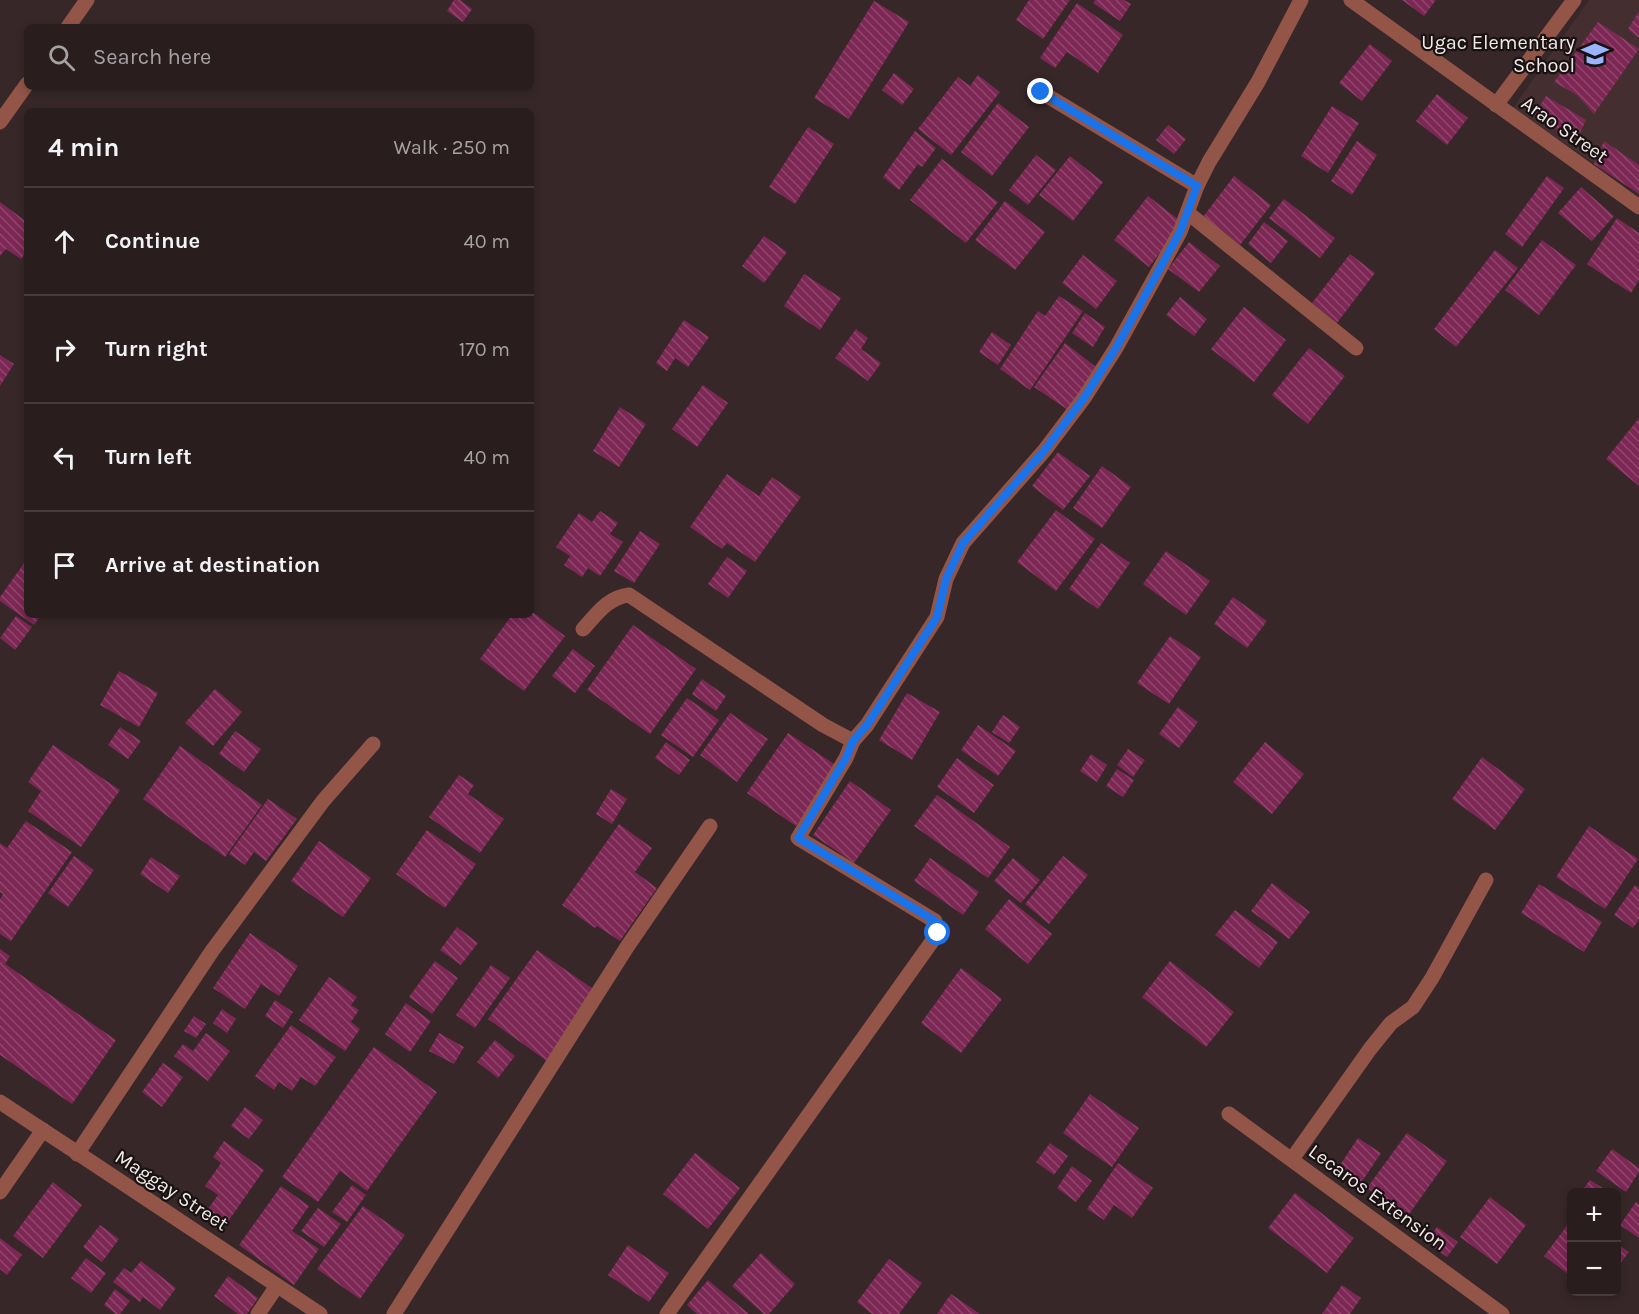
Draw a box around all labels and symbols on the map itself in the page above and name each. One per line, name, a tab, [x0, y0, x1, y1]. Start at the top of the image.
place label: Ugac Elementary School	[1421, 31, 1575, 77]
school or university icon: Ugac Elementary School	[1580, 39, 1610, 69]
route end	[1027, 78, 1053, 104]
street label: Arao Street	[1517, 91, 1613, 168]
route start	[924, 919, 950, 945]
street label: Lecaros Extension	[1304, 1140, 1451, 1255]
street label: Maggay Street	[111, 1145, 233, 1236]

